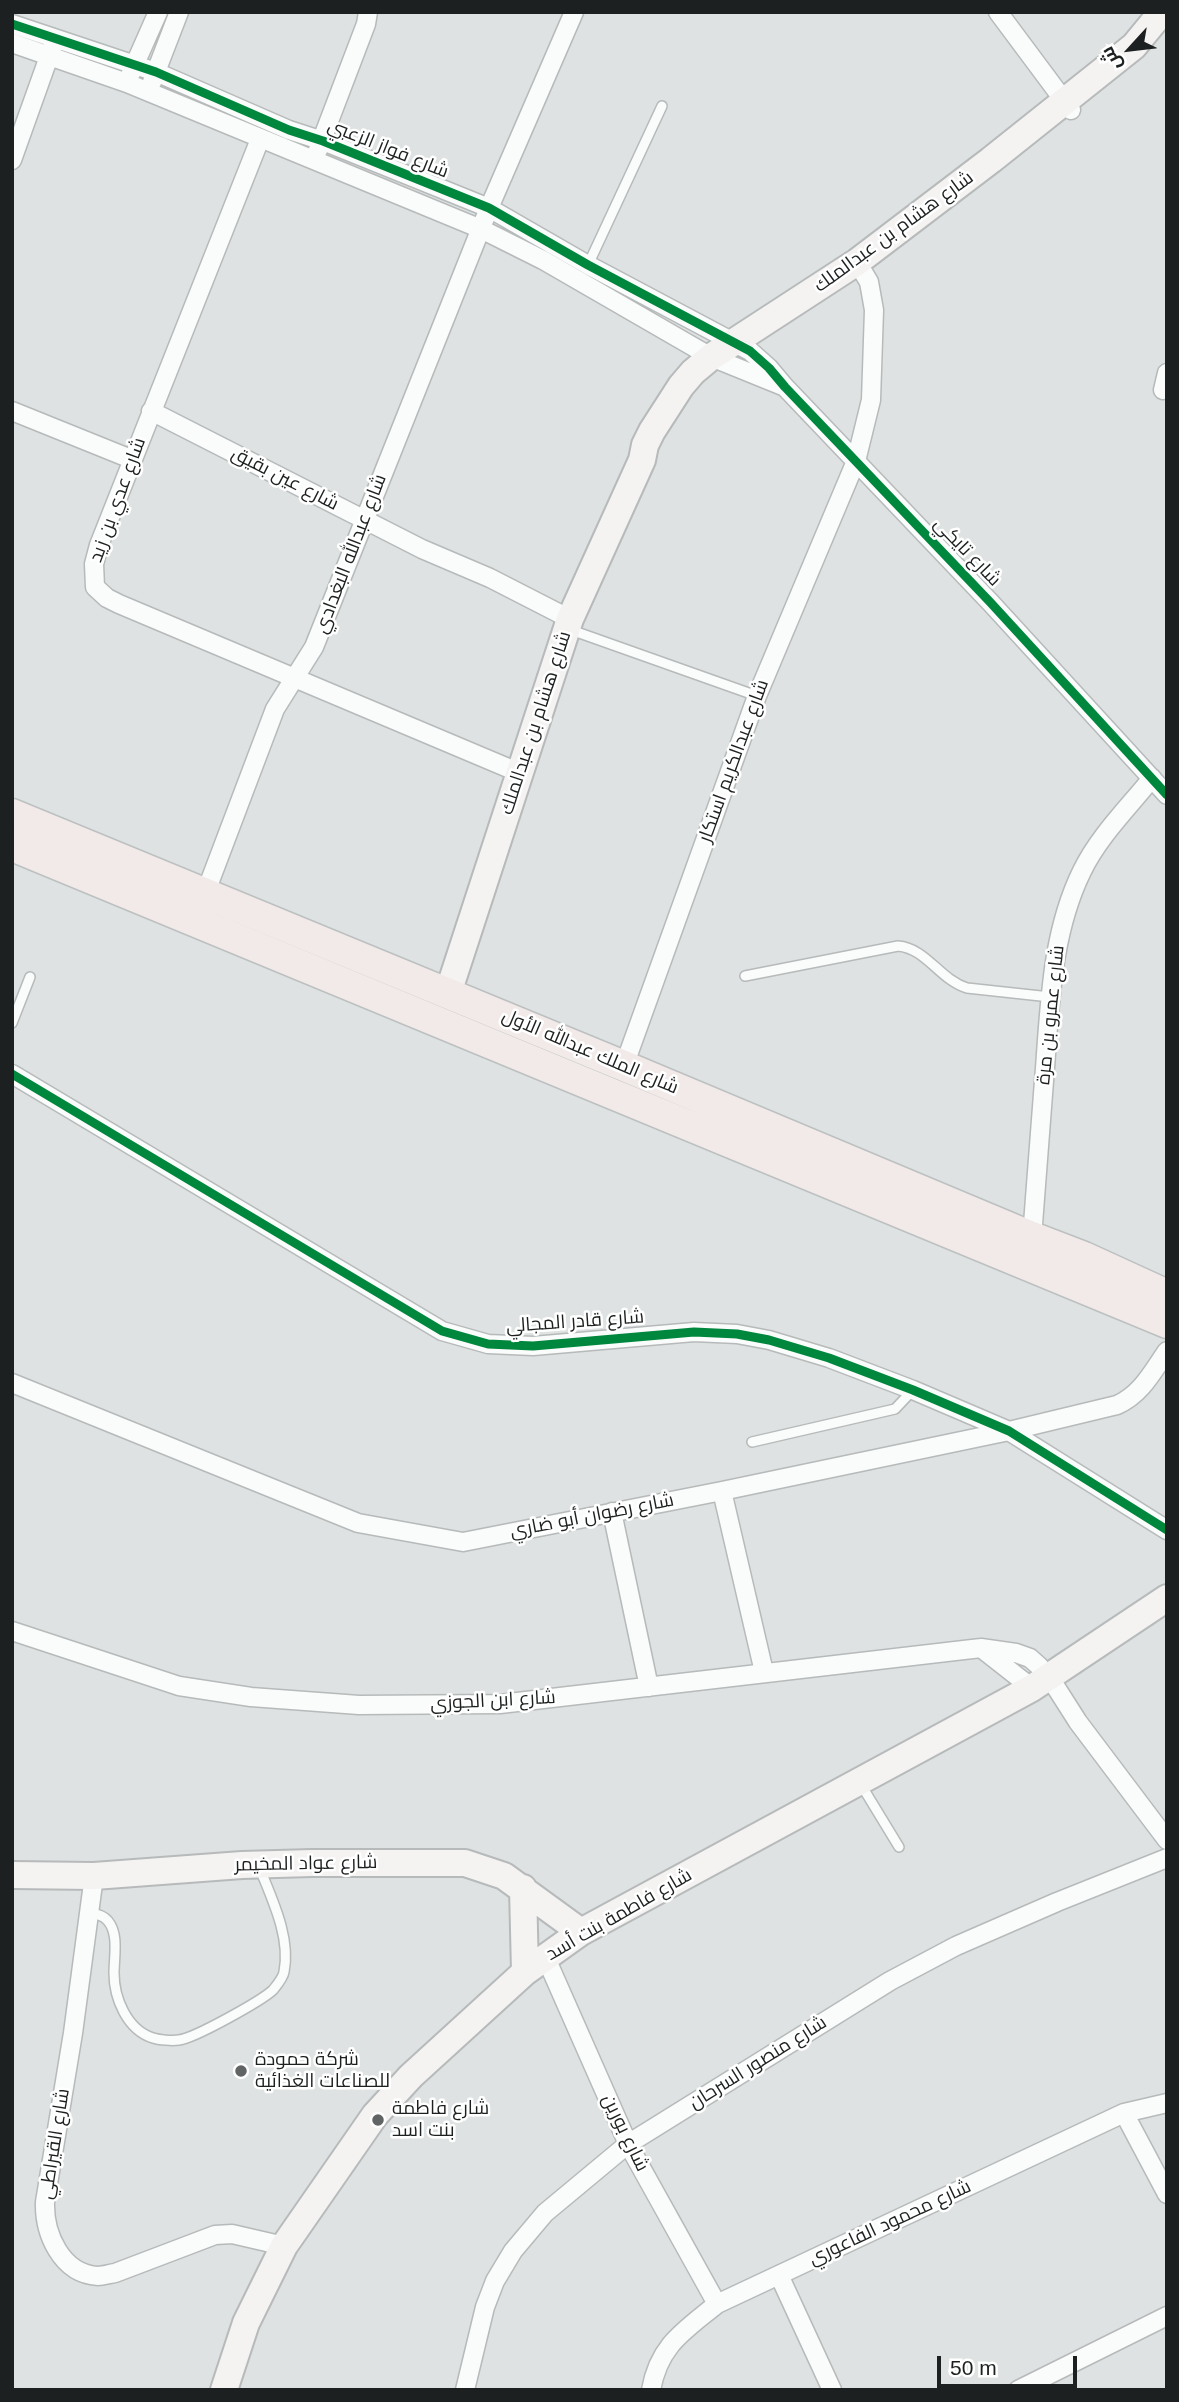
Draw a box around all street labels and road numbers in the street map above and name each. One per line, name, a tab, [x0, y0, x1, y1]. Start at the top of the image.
street label: شارع فواز الزعبي	[324, 114, 452, 184]
street label: شارع هشام بن عبدالملك	[810, 167, 978, 297]
street label: شارع عدي بن زيد	[85, 434, 151, 566]
street label: شارع عين بقيق	[228, 442, 342, 516]
street label: شارع عبدالله البغدادي	[310, 471, 392, 637]
street label: شارع تايكي	[929, 513, 1005, 591]
street label: شارع هشام بن عبدالملك	[496, 628, 576, 818]
street label: شارع عبدالكريم استكار	[694, 677, 774, 845]
street label: شارع عمرو بن مرة	[1032, 944, 1070, 1086]
street label: شارع الملك عبدالله الأول	[498, 1004, 682, 1100]
street label: شارع قادر المجالي	[505, 1306, 645, 1338]
street label: شارع رضوان أبو ضاري	[508, 1489, 676, 1543]
street label: شارع ابن الجوزي	[430, 1686, 556, 1716]
street label: شارع عواد المخيمر	[235, 1851, 377, 1877]
street label: شارع فاطمة بنت أسد	[542, 1864, 696, 1966]
street label: شارع منصور السرحان	[685, 2011, 831, 2115]
street label: شارع القيراطي	[35, 2087, 75, 2201]
street label: شارع بورين	[597, 2091, 653, 2175]
street label: شارع محمود الفاعوري	[805, 2175, 975, 2271]

